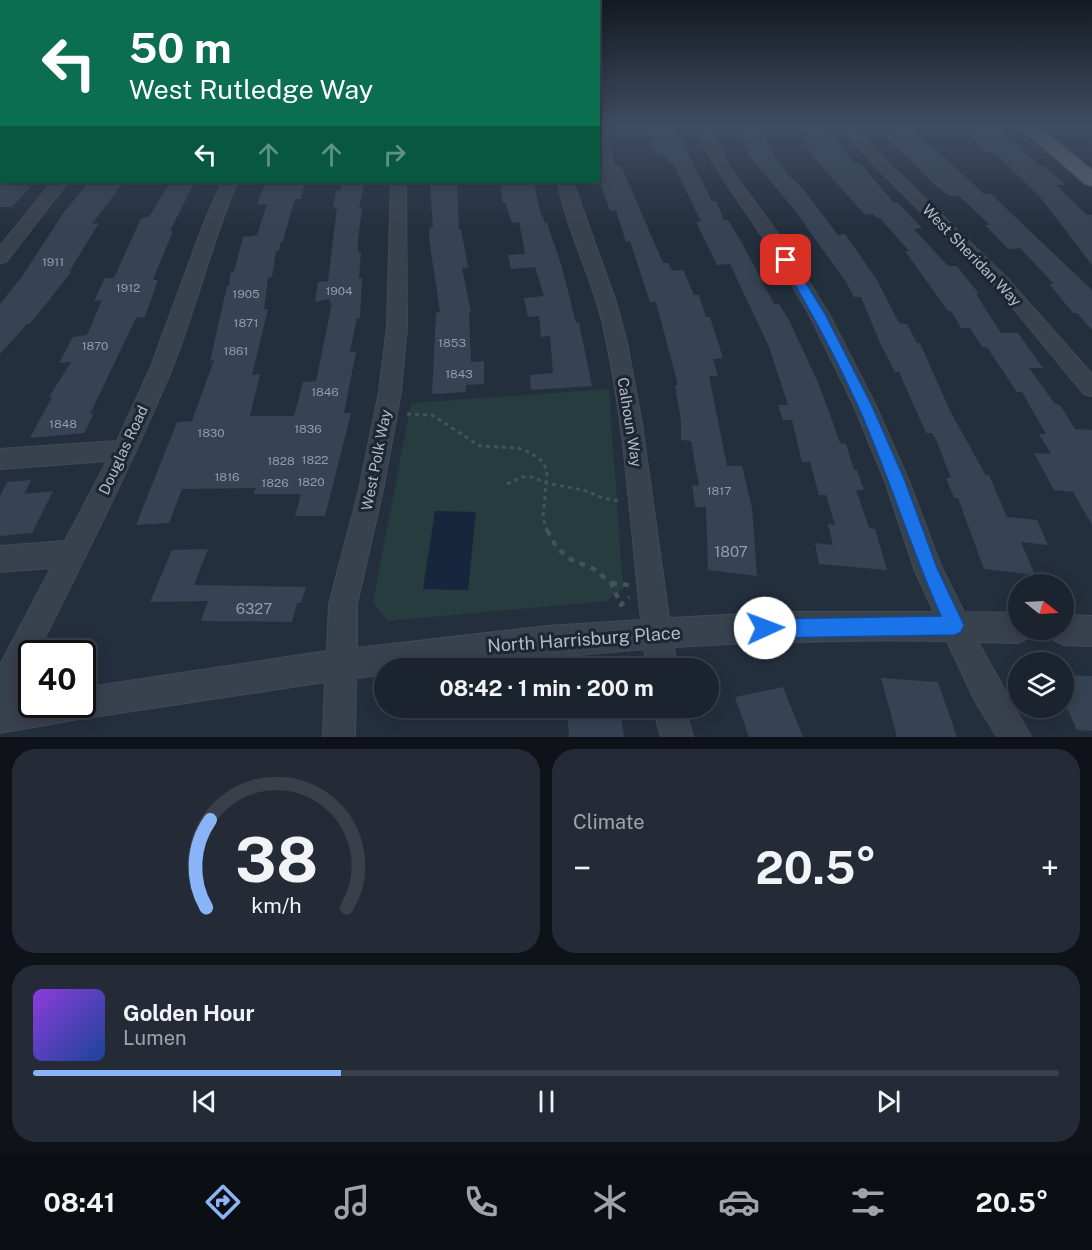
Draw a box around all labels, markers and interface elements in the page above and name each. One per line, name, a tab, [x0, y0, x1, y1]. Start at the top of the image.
text: 50 m	[129, 23, 232, 72]
icon: left	[30, 24, 108, 102]
text: West Rutledge Way	[129, 73, 373, 105]
icon: left	[189, 138, 222, 171]
icon: ahead	[252, 138, 285, 171]
icon: ahead	[315, 138, 348, 171]
icon: right	[378, 138, 411, 171]
street label: West Sheridan Way	[919, 201, 1025, 309]
pin	[760, 234, 811, 285]
icon: arrive	[769, 243, 802, 276]
house number: 1911	[42, 255, 64, 269]
house number: 1912	[116, 281, 140, 295]
house number: 1904	[325, 284, 353, 298]
house number: 1905	[232, 287, 260, 301]
house number: 1871	[234, 316, 258, 330]
house number: 1853	[438, 336, 466, 350]
house number: 1870	[82, 339, 108, 353]
house number: 1861	[224, 344, 248, 358]
house number: 1843	[445, 367, 473, 381]
street label: Calhoun Way	[615, 376, 645, 468]
house number: 1846	[311, 385, 339, 399]
street label: Douglas Road	[95, 403, 151, 497]
street label: West Polk Way	[358, 408, 394, 512]
house number: 1848	[49, 417, 77, 431]
house number: 1836	[294, 422, 322, 436]
house number: 1830	[197, 426, 225, 440]
house number: 1822	[302, 453, 328, 467]
house number: 1828	[267, 454, 295, 468]
house number: 1816	[214, 470, 240, 484]
house number: 1820	[297, 475, 325, 489]
house number: 1826	[261, 476, 289, 490]
house number: 1817	[707, 484, 731, 498]
house number: 1807	[714, 543, 748, 560]
north arrow	[1008, 574, 1074, 640]
map controls	[1008, 574, 1074, 718]
position arrow	[733, 596, 797, 660]
house number: 6327	[236, 600, 272, 617]
street label: North Harrisburg Place	[487, 622, 681, 656]
speed limit sign: 40	[18, 640, 96, 718]
button: layers	[1008, 652, 1074, 718]
text: 08:42 · 1 min · 200 m	[439, 675, 654, 701]
text: Climate	[573, 810, 645, 834]
text: 38	[234, 823, 318, 896]
text: 20.5°	[755, 841, 877, 894]
text: −	[573, 849, 591, 887]
text: +	[1041, 849, 1059, 887]
text: km/h	[251, 893, 301, 918]
text: Golden Hour	[123, 1000, 254, 1026]
text: Lumen	[123, 1026, 187, 1050]
icon: previous	[188, 1085, 221, 1118]
icon: pause	[530, 1085, 563, 1118]
icon: next	[872, 1085, 905, 1118]
icon: directions	[202, 1181, 244, 1223]
icon: music	[331, 1181, 373, 1223]
icon: phone	[460, 1181, 502, 1223]
icon: climate	[589, 1181, 631, 1223]
icon: car	[718, 1181, 760, 1223]
icon: filters	[847, 1181, 889, 1223]
text: 08:41	[43, 1186, 115, 1218]
text: 20.5°	[976, 1186, 1048, 1218]

